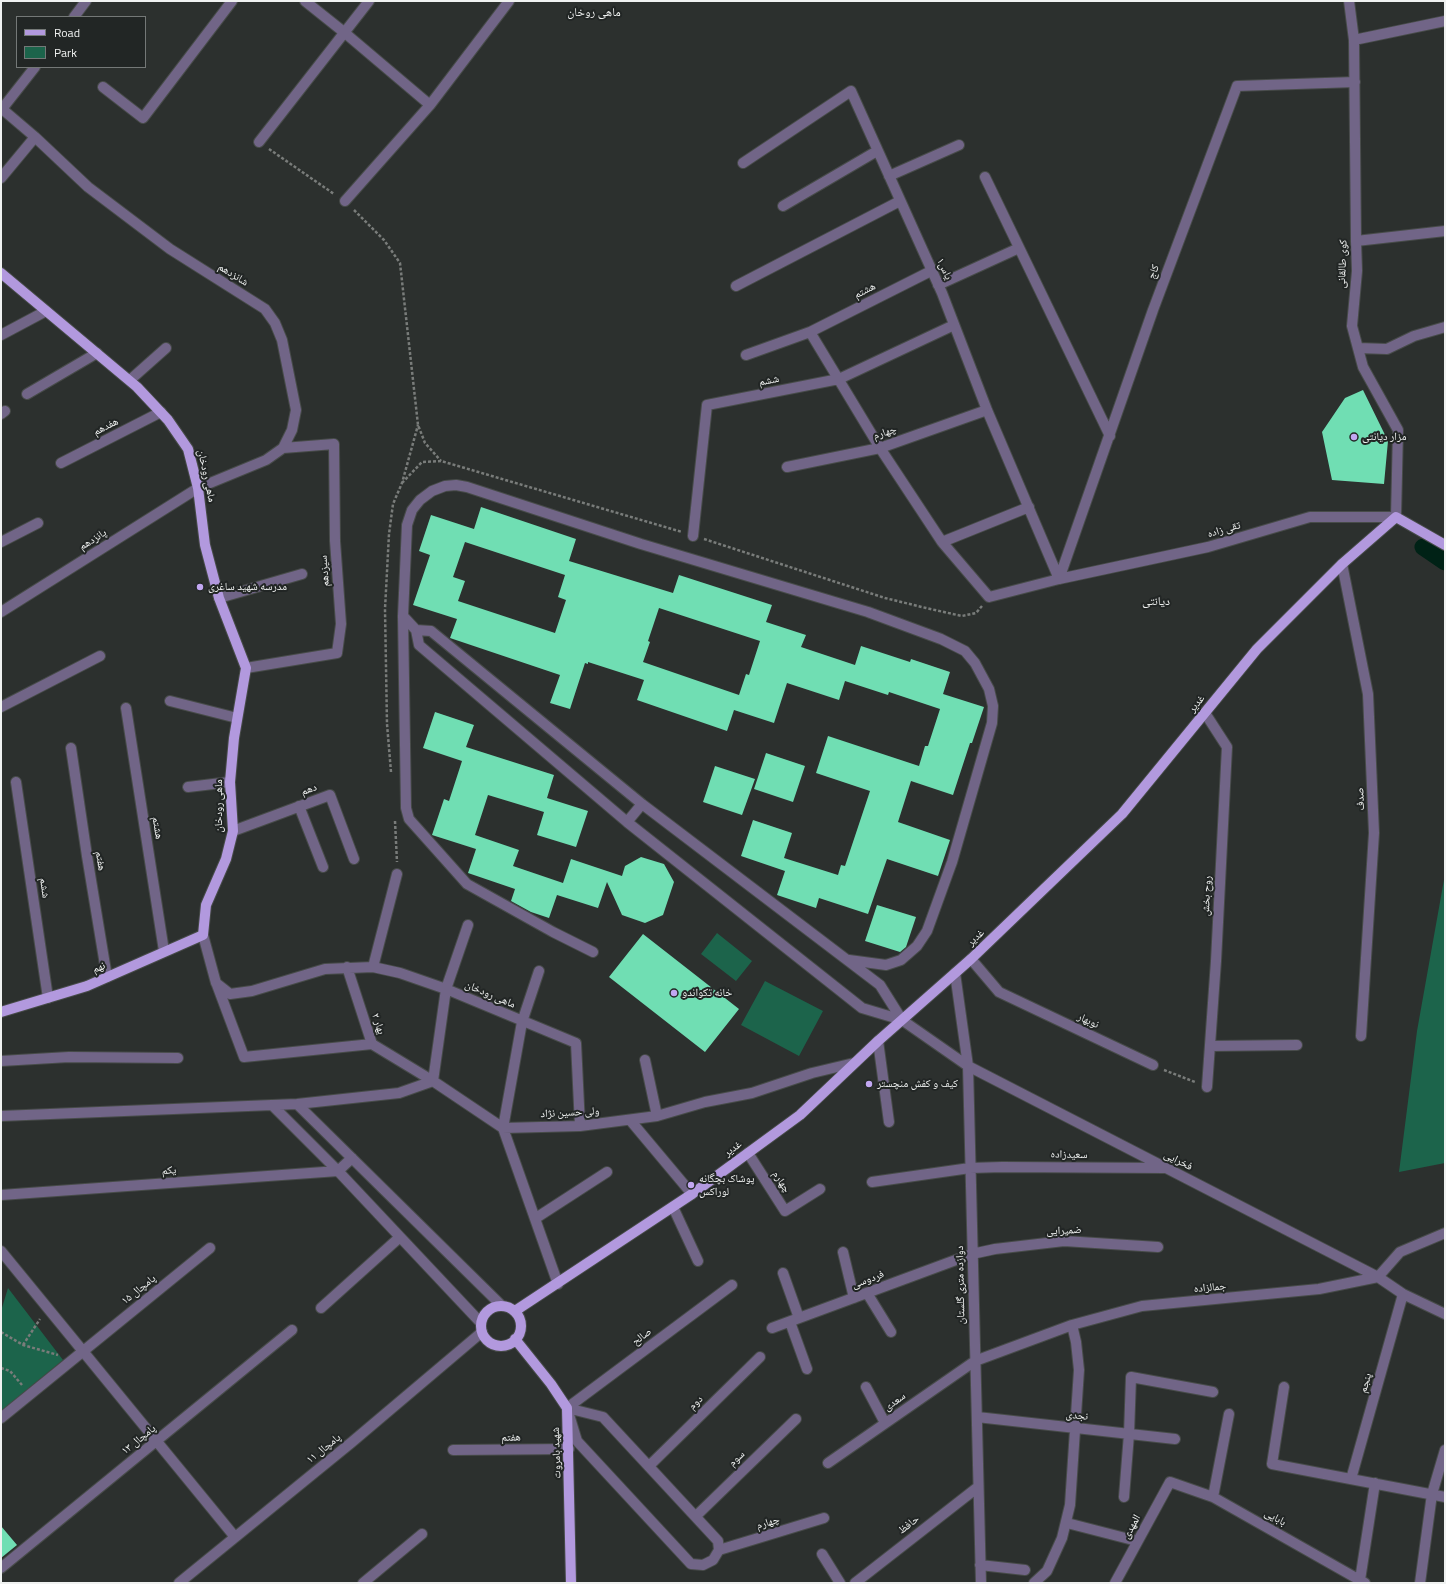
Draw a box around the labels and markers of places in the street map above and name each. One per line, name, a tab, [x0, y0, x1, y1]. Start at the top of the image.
place label: مزار دیانتی	[1362, 430, 1406, 444]
marker: مزار دیانتی	[1349, 432, 1359, 442]
place label: مدرسه شهید ساغری	[208, 580, 287, 594]
marker: مدرسه شهید ساغری	[195, 582, 205, 592]
place label: خانه تکواندو	[682, 986, 732, 1000]
marker: خانه تکواندو	[669, 988, 679, 998]
place label: کیف و کفش منچستر	[877, 1077, 958, 1091]
marker: کیف و کفش منچستر	[864, 1079, 874, 1089]
place label: پوشاک بچگانه لوراکس	[699, 1172, 754, 1198]
marker: پوشاک بچگانه لوراکس	[686, 1180, 696, 1190]

